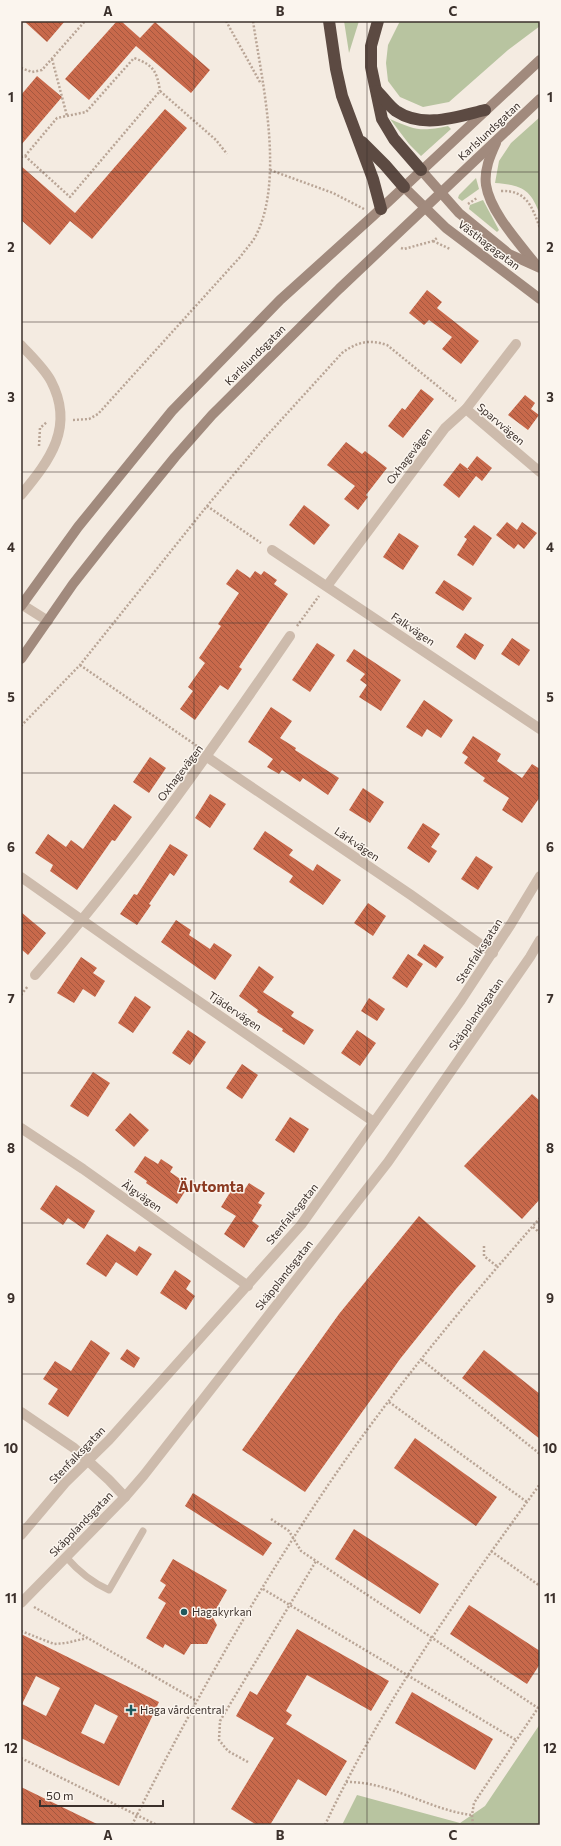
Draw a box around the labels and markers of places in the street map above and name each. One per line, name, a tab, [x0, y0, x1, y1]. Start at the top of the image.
place label: Hagakyrkan	[192, 1605, 252, 1618]
marker: Hagakyrkan	[179, 1607, 189, 1617]
place label: Haga vårdcentral	[140, 1703, 224, 1716]
marker: Haga vårdcentral	[125, 1704, 137, 1716]

